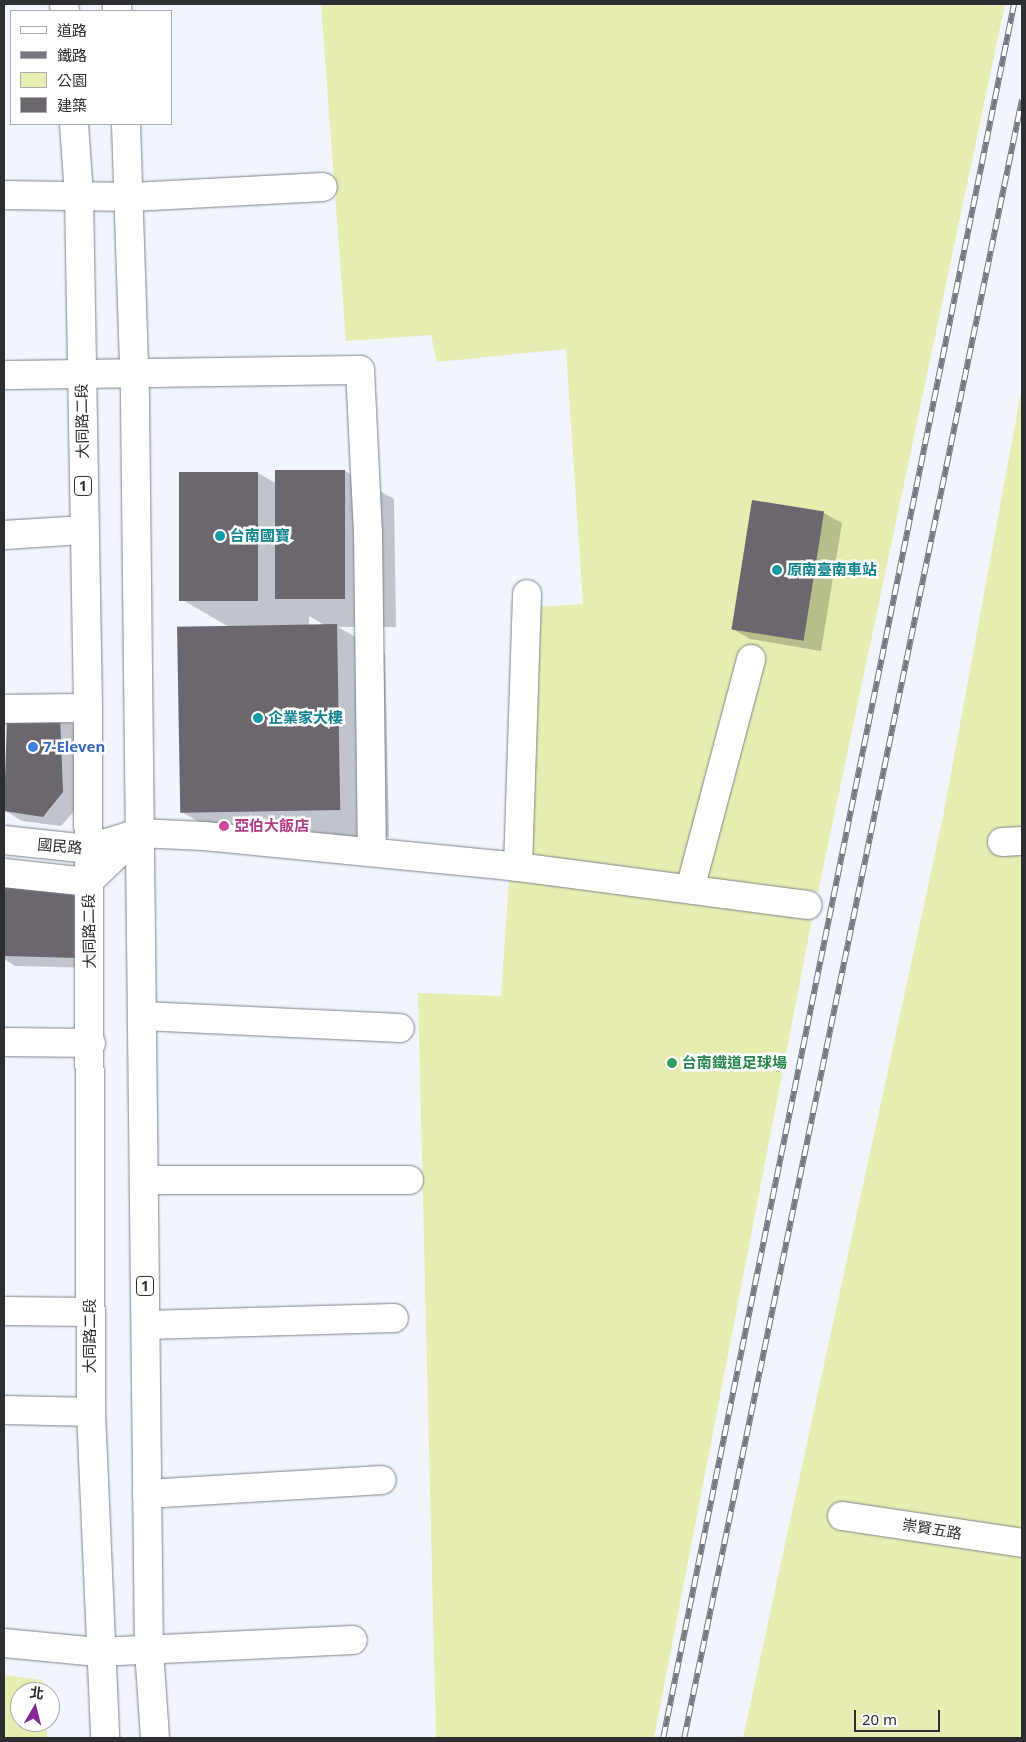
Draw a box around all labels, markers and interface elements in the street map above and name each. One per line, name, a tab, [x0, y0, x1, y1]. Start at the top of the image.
legend	[10, 10, 172, 125]
text: 道路	[57, 20, 87, 40]
text: 鐵路	[57, 45, 87, 65]
text: 公園	[57, 70, 87, 90]
text: 建築	[57, 95, 87, 115]
street label: 大同路二段	[72, 383, 92, 459]
road number: 1	[73, 474, 93, 498]
place label: 台南國寶	[230, 527, 290, 545]
marker: 台南國寶	[214, 530, 226, 542]
place label: 原南臺南車站	[787, 561, 877, 579]
marker: 原南臺南車站	[771, 564, 783, 576]
place label: 企業家大樓	[268, 709, 343, 727]
marker: 企業家大樓	[252, 712, 264, 724]
place label: 7-Eleven	[43, 738, 105, 756]
marker: 7-Eleven	[27, 741, 39, 753]
place label: 亞伯大飯店	[234, 817, 309, 835]
marker: 亞伯大飯店	[218, 820, 230, 832]
street label: 國民路	[37, 835, 83, 857]
street label: 大同路二段	[79, 893, 99, 969]
place label: 台南鐵道足球場	[682, 1054, 787, 1072]
marker: 台南鐵道足球場	[666, 1057, 678, 1069]
road number: 1	[135, 1274, 155, 1298]
street label: 大同路二段	[81, 1299, 99, 1373]
street label: 崇賢五路	[901, 1515, 963, 1543]
north arrow	[10, 1682, 60, 1732]
text: 北	[29, 1682, 45, 1703]
scale bar	[856, 1700, 942, 1732]
text: 20 m	[862, 1709, 897, 1729]

